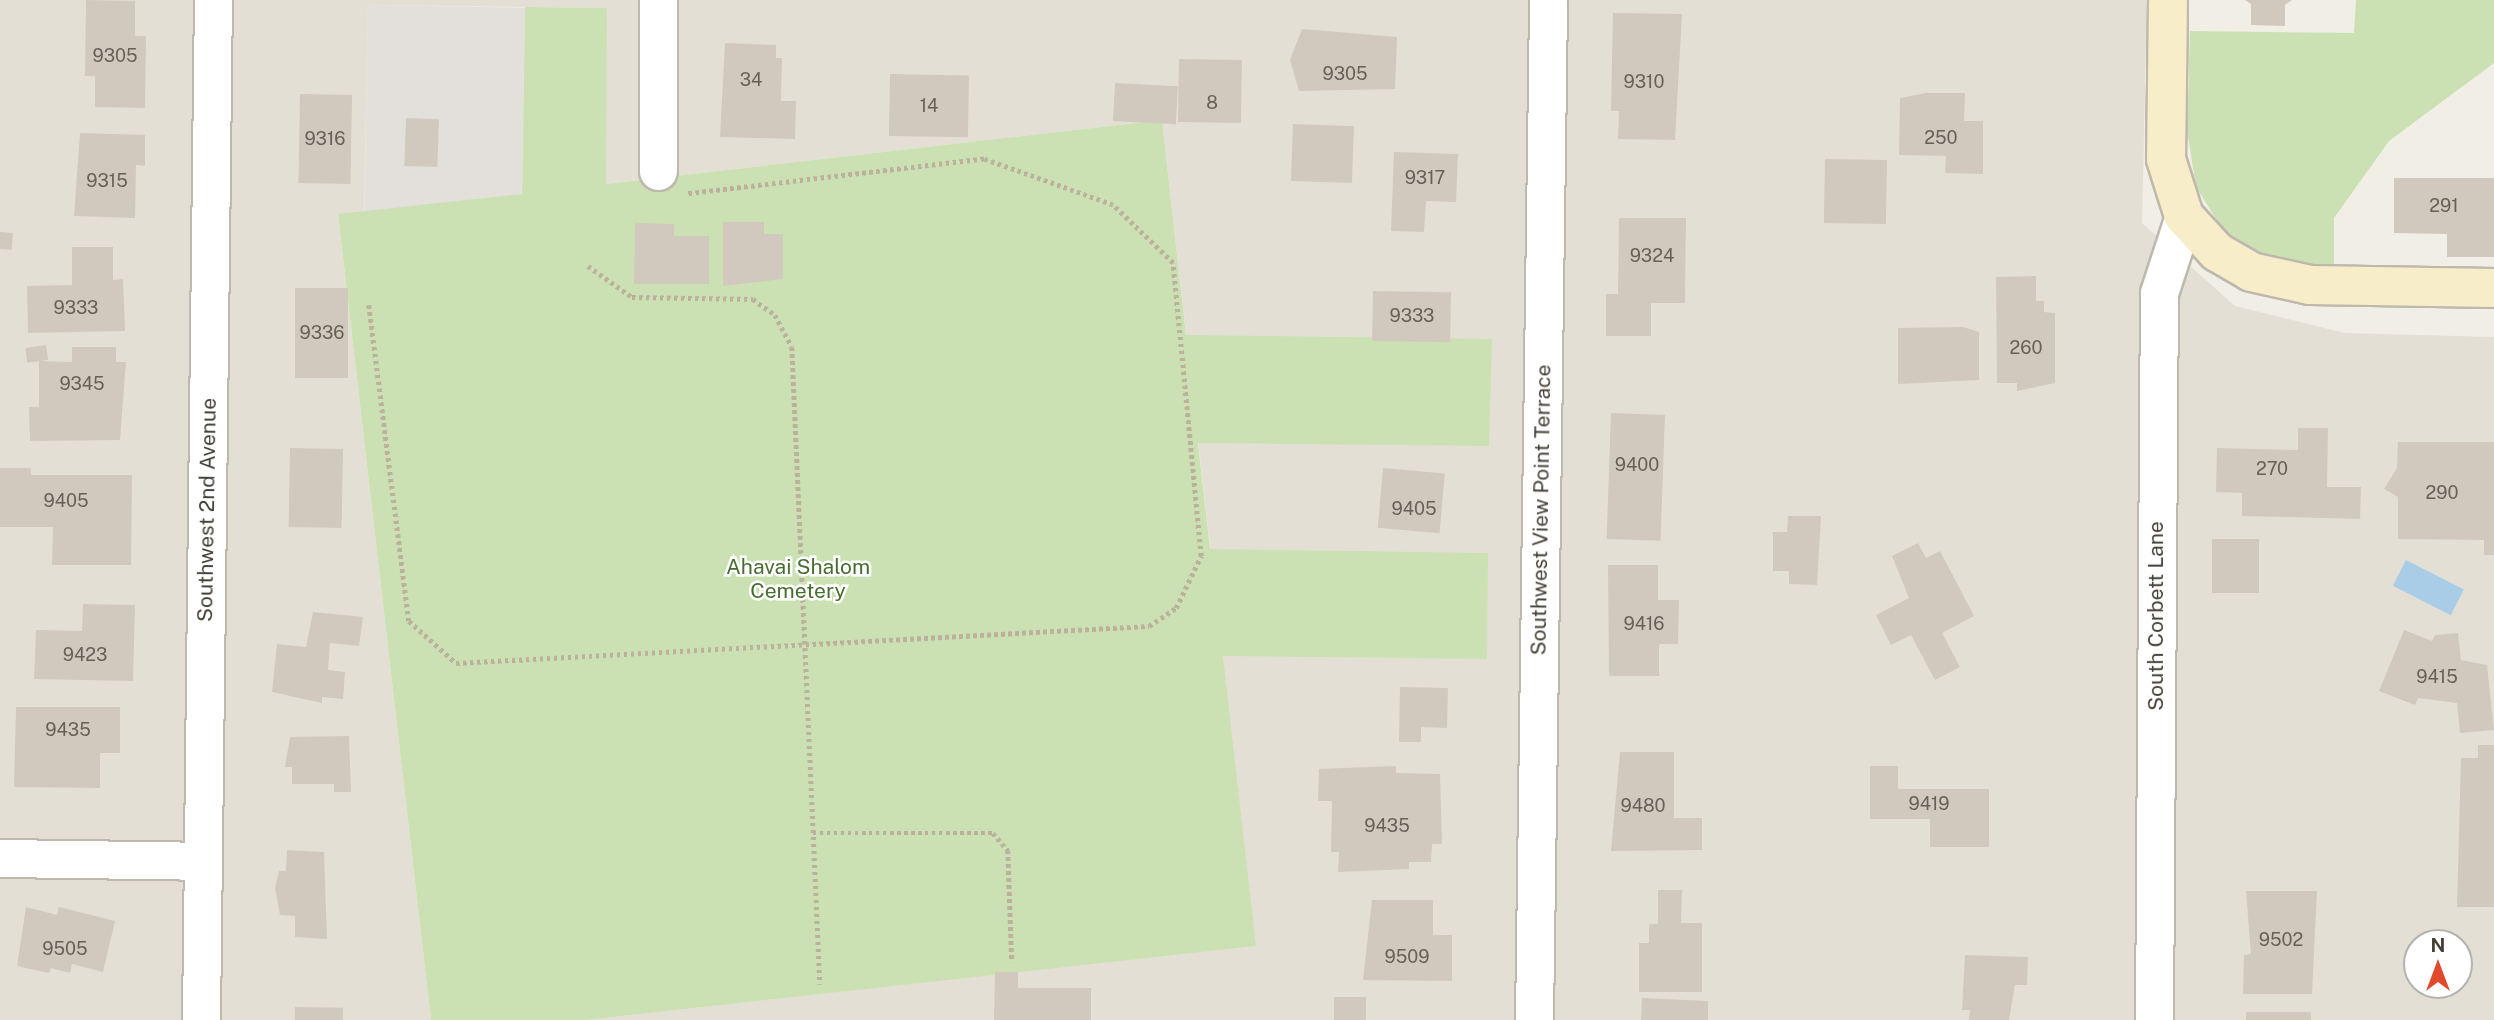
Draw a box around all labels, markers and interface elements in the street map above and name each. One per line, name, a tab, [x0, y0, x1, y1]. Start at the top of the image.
house number: 9305	[93, 45, 137, 67]
house number: 9305	[1323, 63, 1367, 85]
house number: 34	[740, 69, 762, 91]
house number: 9310	[1624, 71, 1664, 93]
house number: 8	[1206, 92, 1218, 114]
house number: 14	[920, 95, 938, 117]
house number: 250	[1924, 127, 1958, 149]
house number: 9316	[305, 128, 345, 150]
house number: 9317	[1405, 167, 1445, 189]
house number: 9315	[86, 170, 128, 192]
house number: 291	[2429, 195, 2459, 217]
house number: 9324	[1630, 245, 1674, 267]
house number: 9333	[54, 297, 98, 319]
house number: 9333	[1390, 305, 1434, 327]
house number: 9336	[300, 322, 344, 344]
house number: 260	[2010, 337, 2042, 359]
street label: Southwest View Point Terrace	[1526, 364, 1556, 656]
house number: 9345	[59, 373, 105, 395]
street label: Southwest 2nd Avenue	[192, 398, 222, 622]
house number: 9400	[1615, 454, 1659, 476]
house number: 270	[2256, 458, 2288, 480]
house number: 290	[2426, 482, 2458, 504]
house number: 9405	[43, 490, 89, 512]
house number: 9405	[1391, 498, 1437, 520]
street label: South Corbett Lane	[2143, 521, 2169, 711]
park label: Ahavai Shalom Cemetery	[726, 554, 870, 604]
house number: 9416	[1623, 613, 1665, 635]
house number: 9423	[63, 644, 107, 666]
house number: 9415	[2416, 666, 2458, 688]
house number: 9435	[45, 719, 91, 741]
house number: 9419	[1908, 793, 1950, 815]
house number: 9480	[1620, 795, 1666, 817]
house number: 9435	[1364, 815, 1410, 837]
house number: 9502	[2259, 929, 2303, 951]
north arrow	[2403, 929, 2473, 999]
text: N	[2431, 934, 2445, 956]
house number: 9505	[42, 938, 88, 960]
house number: 9509	[1385, 946, 1429, 968]

